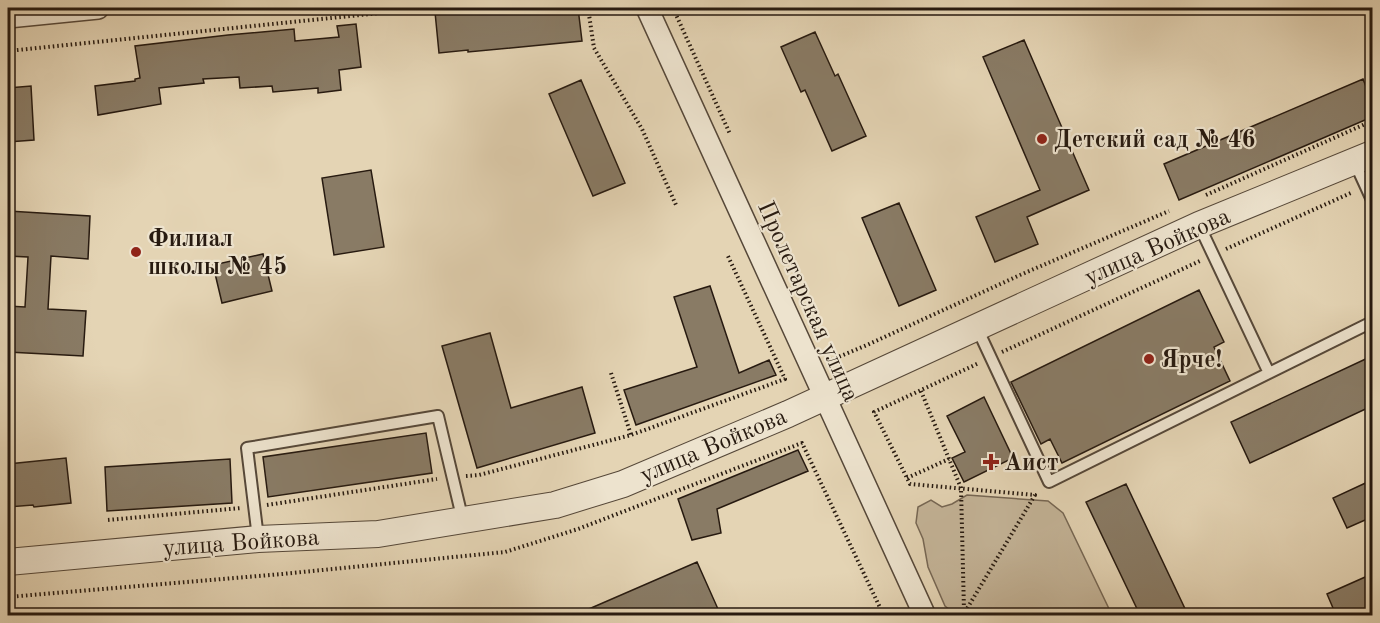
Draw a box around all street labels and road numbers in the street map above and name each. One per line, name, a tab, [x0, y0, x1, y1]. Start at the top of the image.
street label: Пролетарская улица	[752, 198, 862, 406]
street label: улица Войкова	[1081, 205, 1234, 291]
street label: улица Войкова	[637, 405, 791, 489]
street label: улица Войкова	[162, 527, 320, 561]

